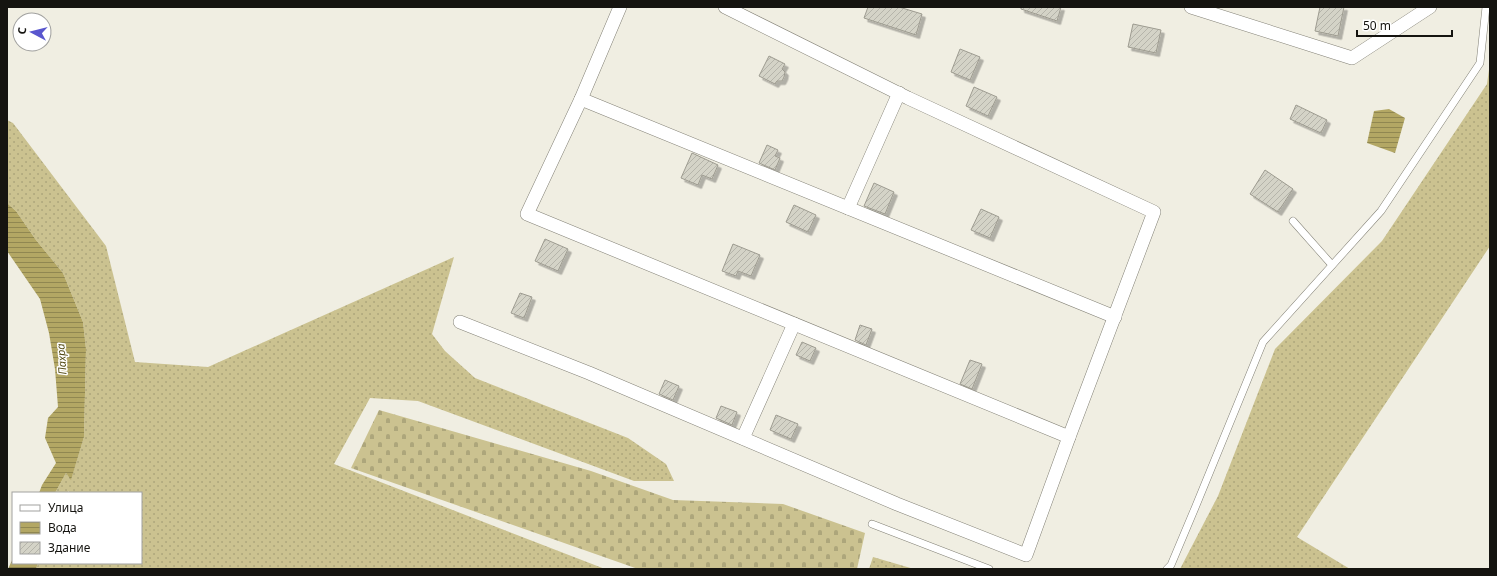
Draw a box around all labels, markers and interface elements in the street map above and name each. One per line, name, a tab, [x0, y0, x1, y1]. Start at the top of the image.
north arrow	[12, 12, 52, 52]
scale bar	[1357, 12, 1452, 38]
text: 50 m	[1363, 17, 1391, 34]
text: С	[14, 26, 29, 35]
water label: Пахра	[52, 343, 70, 375]
legend	[12, 492, 142, 564]
text: Улица	[48, 499, 83, 516]
text: Вода	[48, 519, 77, 536]
text: Здание	[48, 539, 91, 556]

